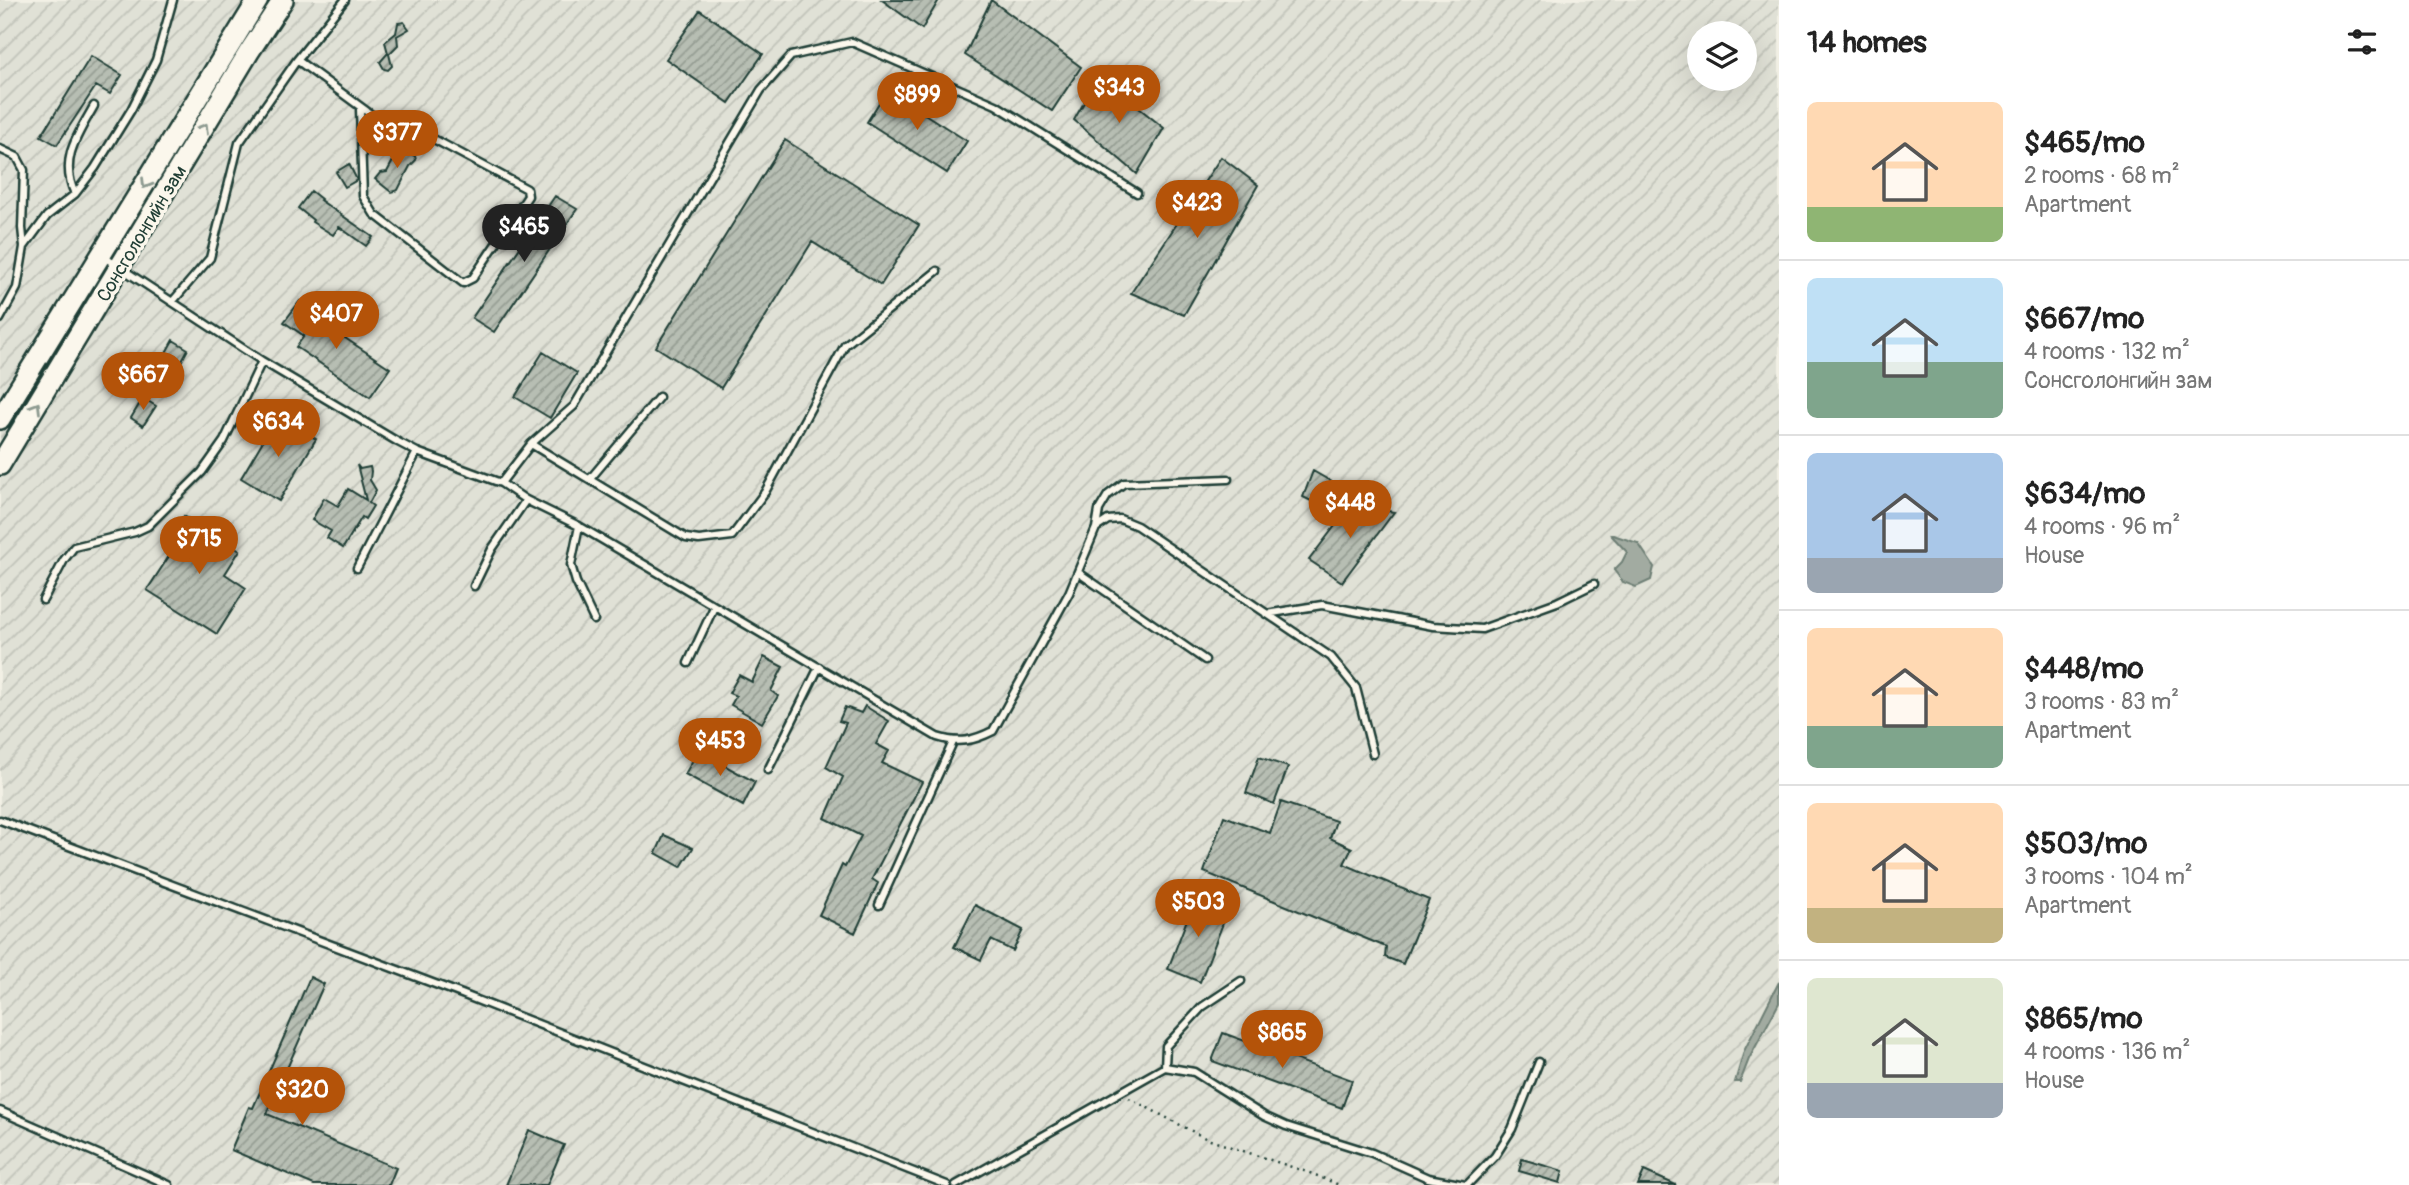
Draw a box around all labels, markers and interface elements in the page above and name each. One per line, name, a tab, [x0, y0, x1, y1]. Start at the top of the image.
map controls	[1687, 21, 1757, 91]
button: layers	[1687, 21, 1757, 91]
icon: filters	[2343, 23, 2381, 61]
text: 14 homes	[1807, 24, 1927, 61]
pin: $343	[1078, 66, 1160, 125]
pin: $899	[876, 72, 958, 132]
text: $343	[1093, 73, 1145, 102]
text: $899	[893, 80, 941, 109]
pin: $377	[356, 110, 438, 170]
text: $377	[372, 118, 422, 147]
one-way arrow	[196, 123, 209, 136]
text: $465/mo	[2024, 124, 2145, 161]
icon: home	[1863, 130, 1947, 214]
street label: Сонсголонгийн зам	[92, 161, 192, 306]
text: 2 rooms · 68 m²	[2024, 161, 2180, 190]
one-way arrow	[141, 176, 154, 189]
pin: $423	[1156, 180, 1238, 240]
text: $423	[1172, 188, 1222, 217]
text: Apartment	[2024, 190, 2131, 219]
pin: $465	[483, 204, 565, 264]
text: $465	[498, 212, 550, 241]
pin: $407	[295, 292, 377, 351]
text: $407	[309, 299, 363, 328]
text: $667/mo	[2024, 300, 2144, 337]
icon: home	[1863, 306, 1947, 390]
text: 4 rooms · 132 m²	[2024, 337, 2190, 366]
pin: $667	[102, 352, 184, 412]
text: $667	[117, 360, 169, 389]
text: Сонсголонгийн зам	[2024, 366, 2212, 395]
pin: $634	[237, 400, 319, 459]
one-way arrow	[27, 402, 40, 415]
text: $634	[252, 407, 304, 436]
text: $634/mo	[2024, 475, 2145, 512]
pin: $448	[1309, 480, 1391, 540]
icon: home	[1863, 481, 1947, 565]
text: $448	[1325, 488, 1375, 517]
text: 4 rooms · 96 m²	[2024, 512, 2180, 541]
pin: $715	[158, 516, 240, 576]
text: $715	[176, 524, 222, 553]
text: House	[2024, 541, 2084, 570]
text: $448/mo	[2024, 650, 2144, 687]
icon: home	[1863, 656, 1947, 740]
text: 3 rooms · 83 m²	[2024, 687, 2179, 716]
text: Apartment	[2024, 716, 2131, 745]
pin: $453	[679, 718, 761, 778]
text: $453	[694, 726, 746, 755]
text: $503/mo	[2024, 825, 2147, 862]
icon: home	[1863, 831, 1947, 915]
text: 3 rooms · 104 m²	[2024, 862, 2193, 891]
pin: $503	[1157, 880, 1239, 939]
text: $503	[1171, 887, 1225, 916]
text: Apartment	[2024, 891, 2131, 920]
text: $865/mo	[2024, 1000, 2143, 1037]
icon: home	[1863, 1006, 1947, 1090]
pin: $865	[1241, 1010, 1323, 1070]
text: $865	[1257, 1018, 1307, 1047]
text: 4 rooms · 136 m²	[2024, 1037, 2190, 1066]
text: House	[2024, 1066, 2084, 1095]
pin: $320	[261, 1068, 343, 1127]
text: $320	[275, 1075, 329, 1104]

